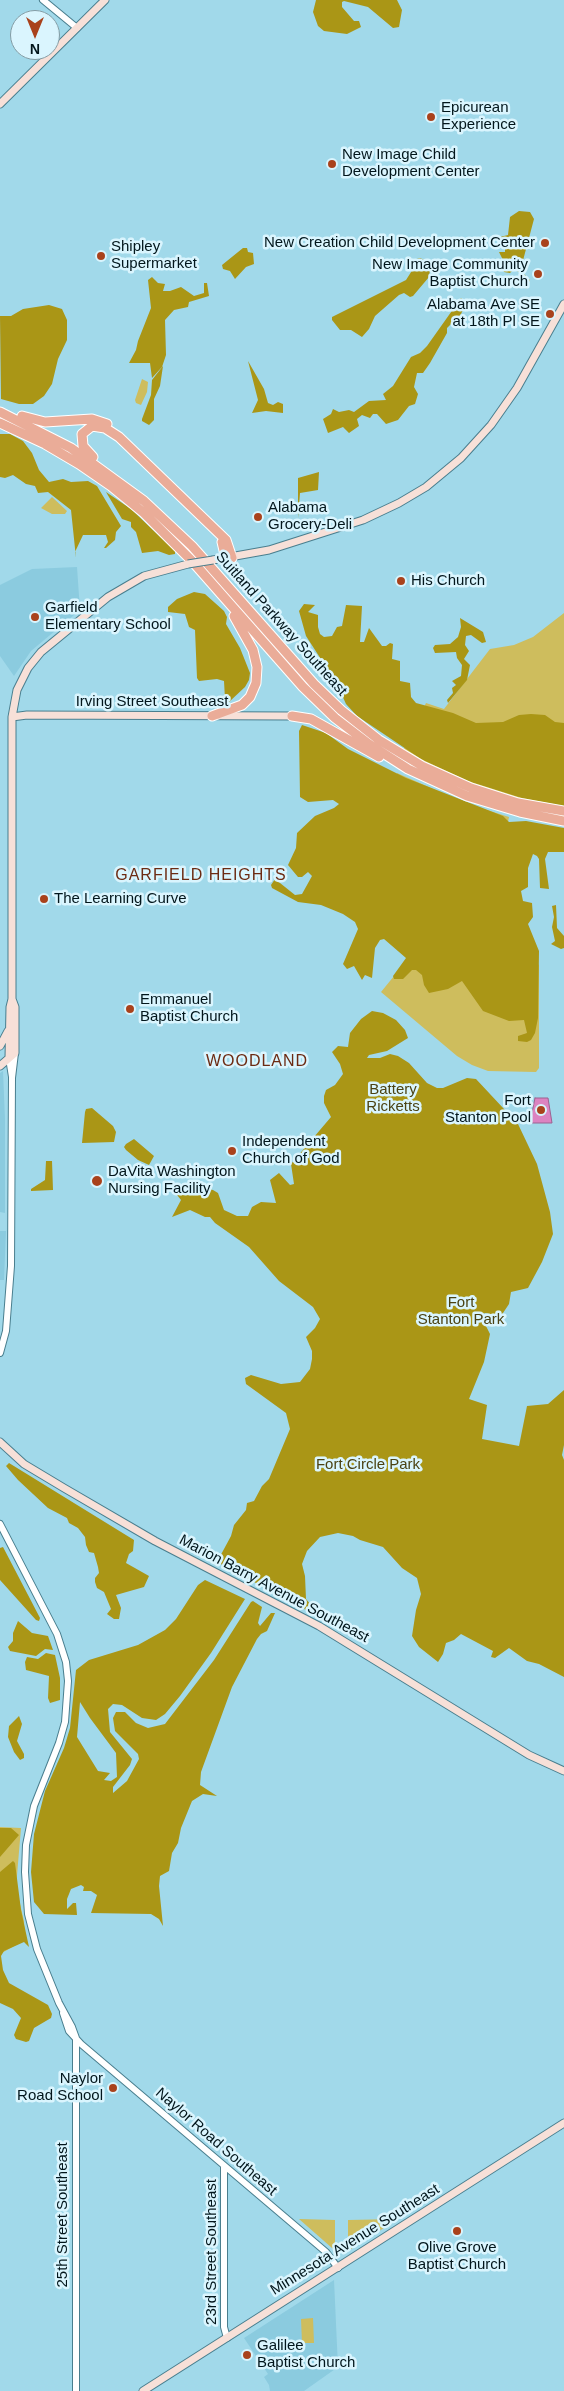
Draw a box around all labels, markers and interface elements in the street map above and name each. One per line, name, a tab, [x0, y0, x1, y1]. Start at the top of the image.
north arrow	[10, 10, 60, 60]
text: N	[30, 41, 40, 57]
place label: Epicurean Experience	[441, 99, 516, 134]
marker: Epicurean Experience	[425, 111, 437, 123]
place label: New Image Child Development Center	[342, 146, 480, 181]
marker: New Image Child Development Center	[326, 158, 338, 170]
place label: New Creation Child Development Center	[264, 234, 535, 252]
marker: New Creation Child Development Center	[539, 237, 551, 249]
place label: Shipley Supermarket	[111, 238, 197, 273]
marker: Shipley Supermarket	[95, 250, 107, 262]
place label: New Image Community Baptist Church	[372, 256, 528, 291]
marker: New Image Community Baptist Church	[532, 268, 544, 280]
place label: Alabama Ave SE at 18th Pl SE	[427, 296, 540, 331]
marker: Alabama Ave SE at 18th Pl SE	[544, 308, 556, 320]
place label: Alabama Grocery-Deli	[268, 499, 352, 534]
marker: Alabama Grocery-Deli	[252, 511, 264, 523]
street label: Suitland Parkway Southeast	[212, 548, 350, 700]
place label: His Church	[411, 572, 485, 590]
marker: His Church	[395, 575, 407, 587]
place label: Garfield Elementary School	[45, 599, 171, 634]
marker: Garfield Elementary School	[29, 611, 41, 623]
street label: Irving Street Southeast	[76, 693, 228, 711]
district label: GARFIELD HEIGHTS	[113, 866, 289, 886]
place label: The Learning Curve	[54, 890, 187, 908]
marker: The Learning Curve	[38, 893, 50, 905]
place label: Emmanuel Baptist Church	[140, 991, 238, 1026]
marker: Emmanuel Baptist Church	[124, 1003, 136, 1015]
district label: WOODLAND	[205, 1052, 309, 1072]
park label: Battery Ricketts	[366, 1081, 420, 1116]
place label: Fort Stanton Pool	[445, 1092, 531, 1127]
marker: Fort Stanton Pool	[535, 1104, 547, 1116]
place label: Independent Church of God	[242, 1133, 340, 1168]
marker: Independent Church of God	[226, 1145, 238, 1157]
place label: DaVita Washington Nursing Facility	[108, 1163, 236, 1198]
marker: DaVita Washington Nursing Facility	[90, 1174, 104, 1188]
park label: Fort Stanton Park	[418, 1294, 504, 1329]
park label: Fort Circle Park	[316, 1456, 420, 1474]
street label: Marion Barry Avenue Southeast	[176, 1531, 372, 1647]
place label: Naylor Road School	[17, 2070, 103, 2105]
marker: Naylor Road School	[107, 2082, 119, 2094]
street label: Naylor Road Southeast	[152, 2084, 280, 2200]
street label: 25th Street Southeast	[54, 2142, 72, 2288]
street label: 23rd Street Southeast	[203, 2179, 221, 2325]
street label: Minnesota Avenue Southeast	[267, 2181, 443, 2299]
marker: Olive Grove Baptist Church	[451, 2225, 463, 2237]
place label: Olive Grove Baptist Church	[408, 2239, 506, 2274]
place label: Galilee Baptist Church	[257, 2337, 355, 2372]
marker: Galilee Baptist Church	[241, 2349, 253, 2361]

